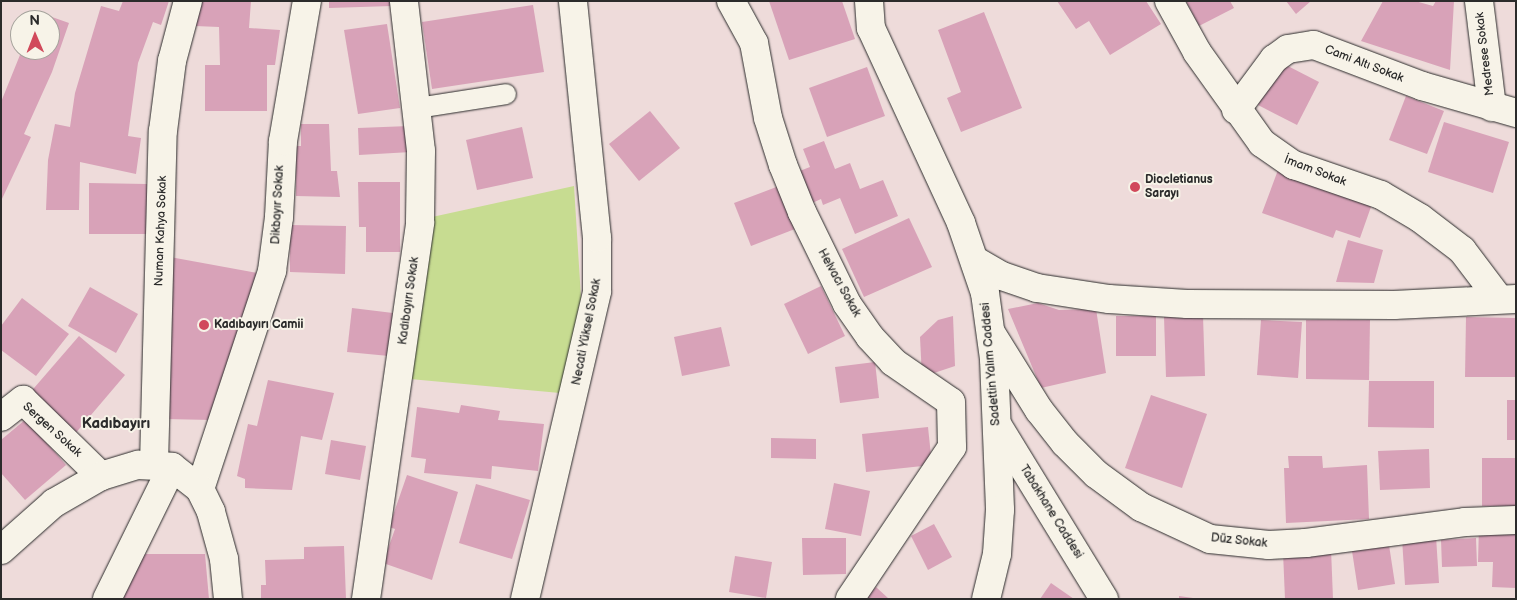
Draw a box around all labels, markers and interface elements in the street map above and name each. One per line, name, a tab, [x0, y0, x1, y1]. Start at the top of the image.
north arrow	[10, 10, 60, 60]
street label: Medrese Sokak	[1473, 11, 1497, 97]
text: N	[29, 12, 40, 29]
street label: Cami Altı Sokak	[1322, 42, 1406, 86]
street label: İmam Sokak	[1282, 152, 1348, 190]
street label: Dikbayır Sokak	[269, 165, 287, 245]
place label: Diocletianus Sarayı	[1145, 173, 1213, 201]
street label: Numan Kahya Sokak	[152, 175, 170, 287]
marker: Diocletianus Sarayı	[1129, 181, 1141, 193]
street label: Helvacı Sokak	[814, 246, 864, 320]
street label: Kadıbayırı Sokak	[396, 256, 422, 346]
street label: Necati Yüksel Sokak	[569, 277, 605, 387]
street label: Sadettin Yalım Caddesi	[978, 301, 1004, 427]
place label: Kadıbayırı Camii	[214, 318, 303, 332]
marker: Kadıbayırı Camii	[198, 319, 210, 331]
street label: Sergen Sokak	[19, 400, 85, 460]
district label: Kadıbayırı	[82, 415, 150, 433]
street label: Tabakhane Caddesi	[1016, 463, 1086, 561]
street label: Düz Sokak	[1210, 531, 1268, 551]

